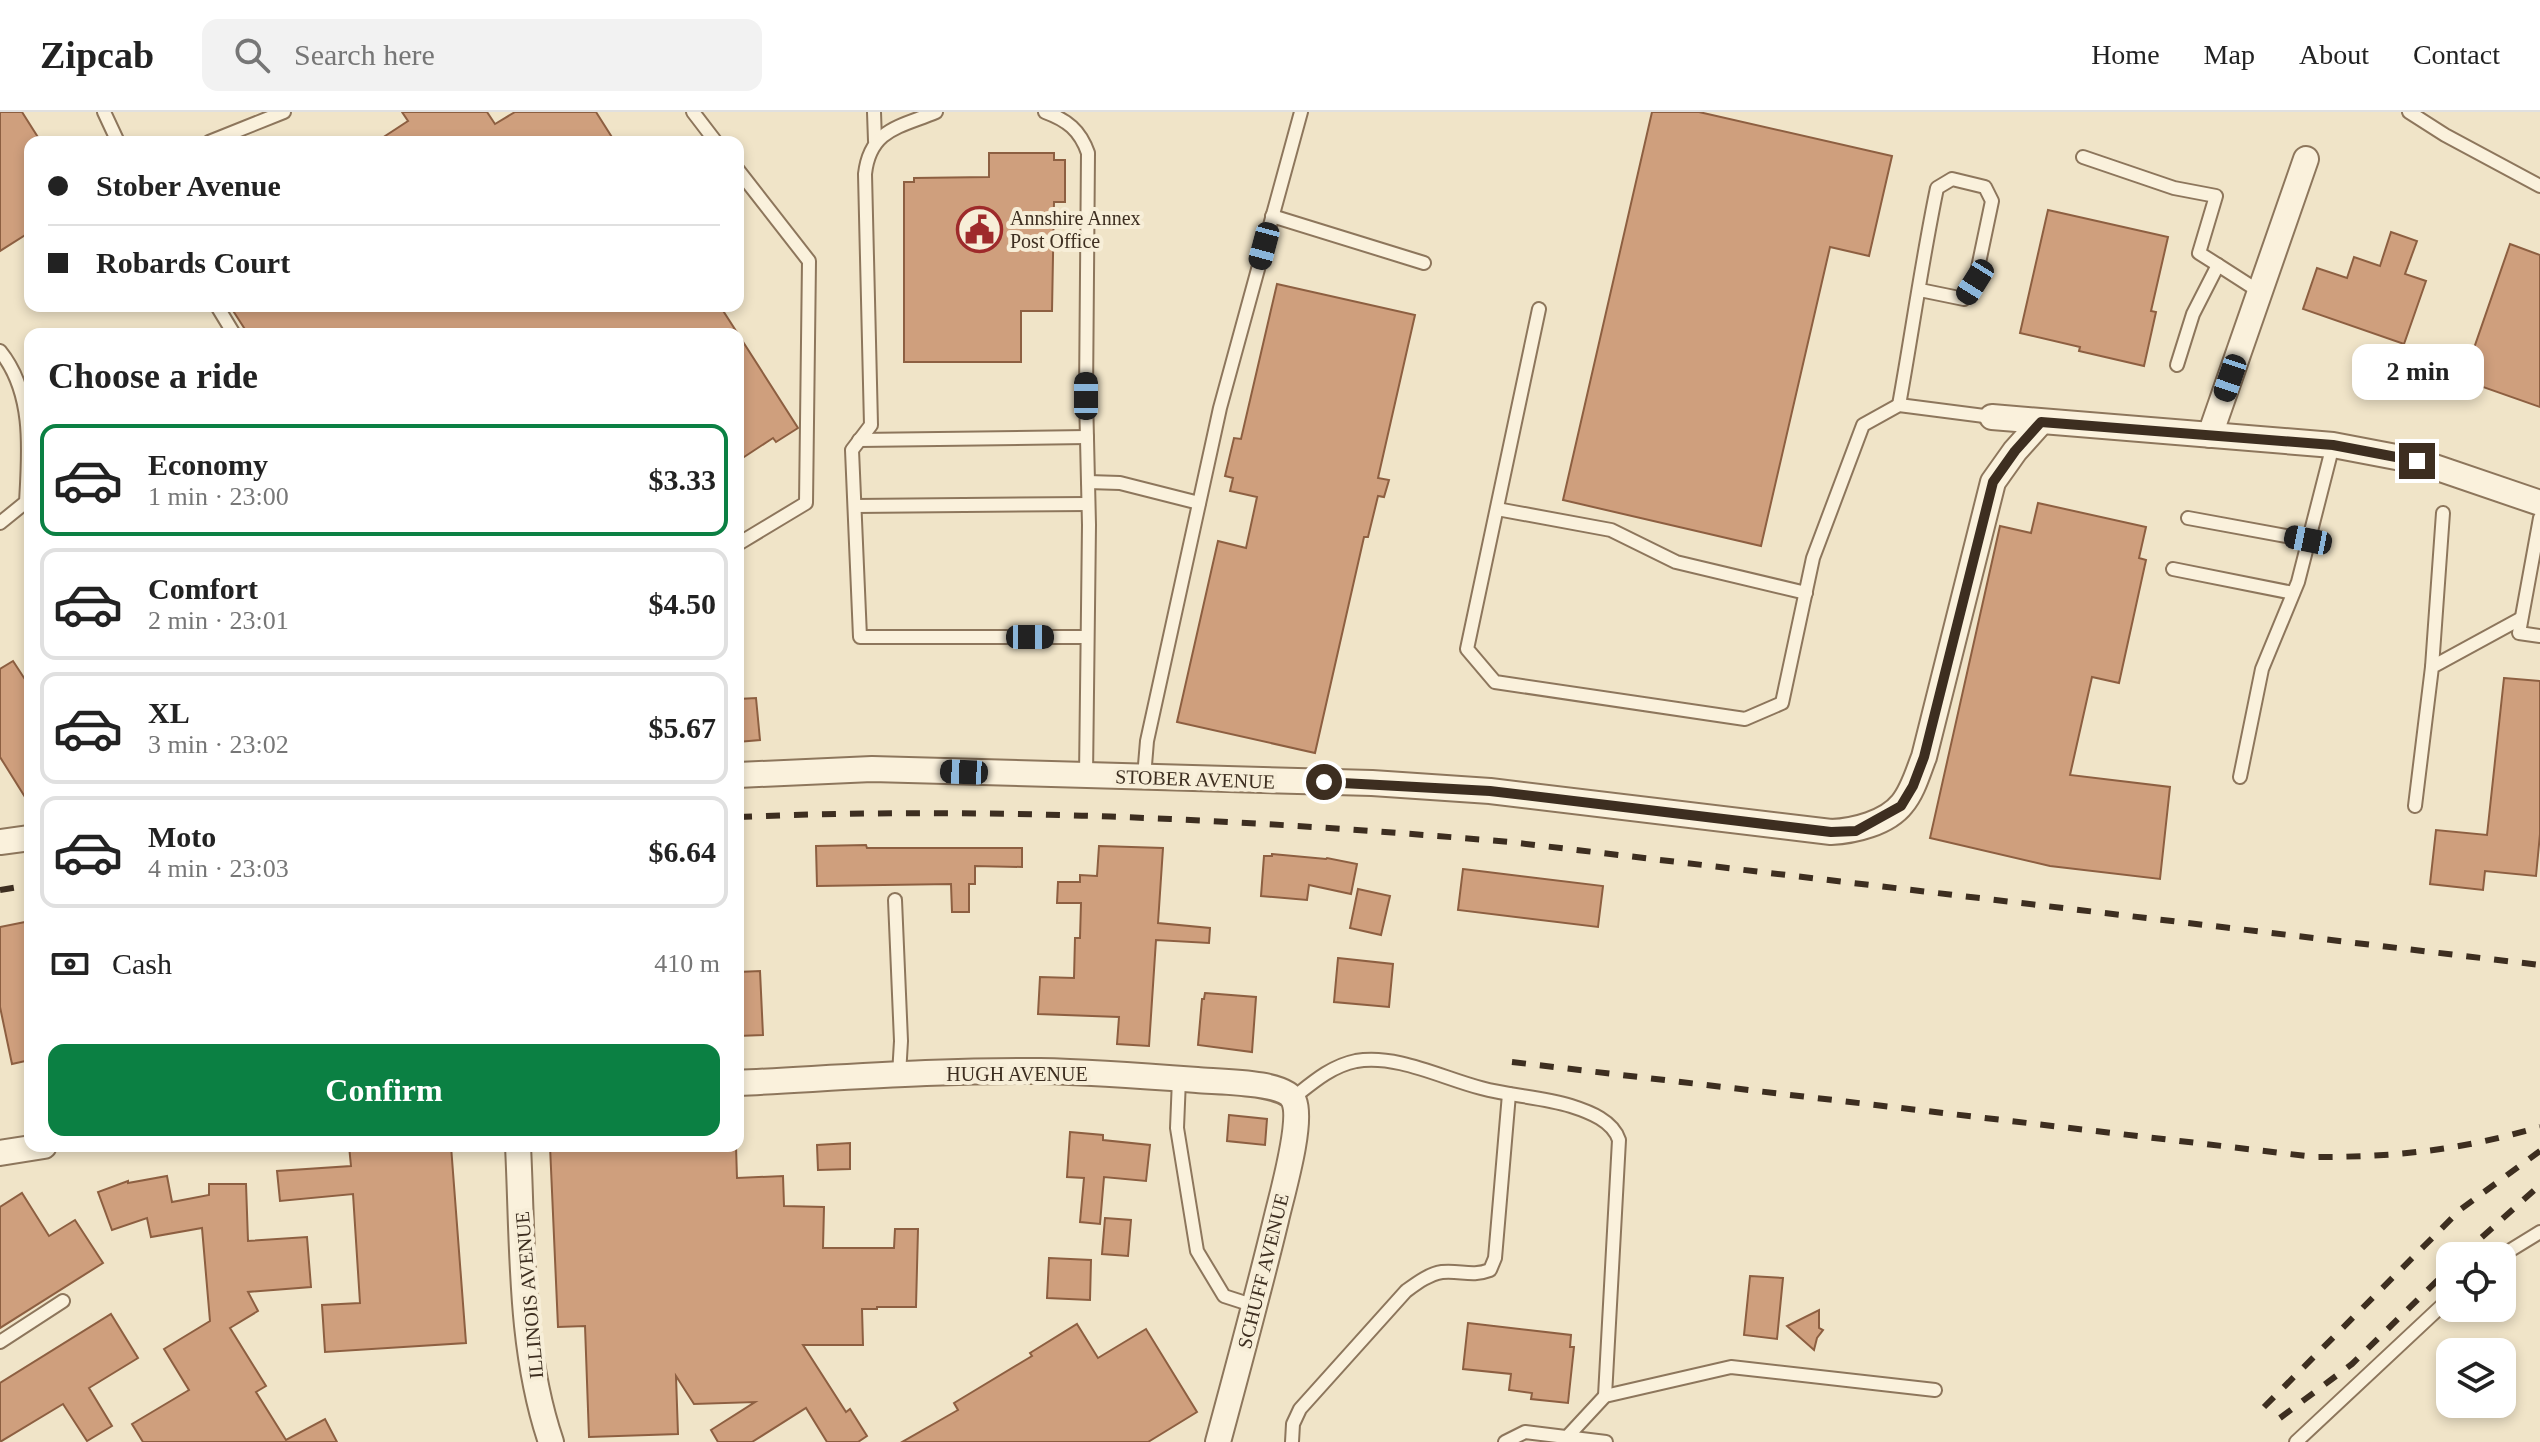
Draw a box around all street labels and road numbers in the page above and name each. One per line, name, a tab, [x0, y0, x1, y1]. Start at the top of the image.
street label: STOBER AVENUE	[1115, 765, 1275, 793]
street label: HUGH AVENUE	[946, 1063, 1088, 1085]
street label: SCHUFF AVENUE	[1233, 1191, 1293, 1351]
street label: ILLINOIS AVENUE	[511, 1210, 547, 1380]

